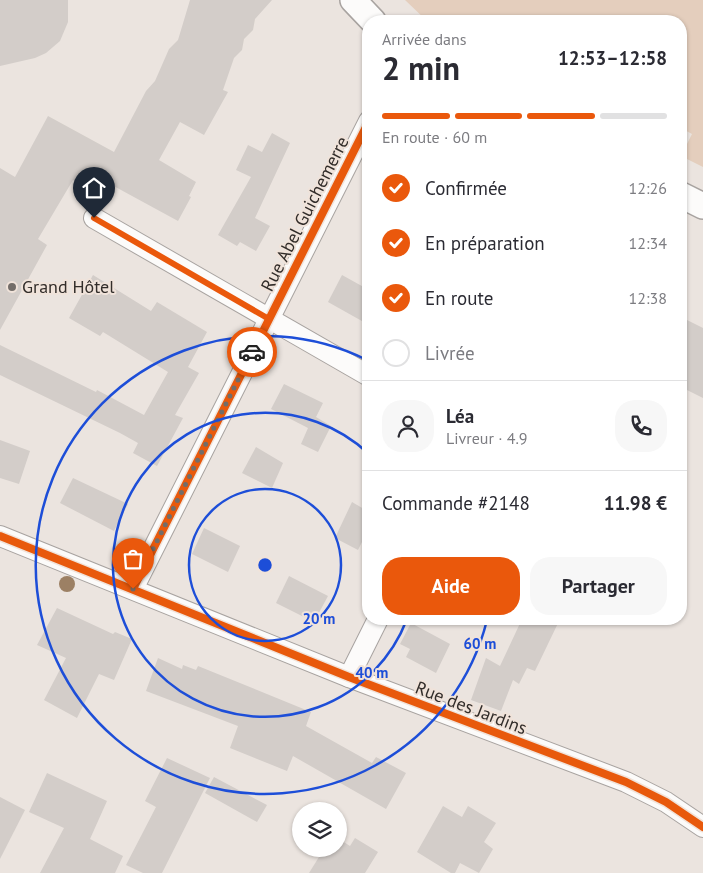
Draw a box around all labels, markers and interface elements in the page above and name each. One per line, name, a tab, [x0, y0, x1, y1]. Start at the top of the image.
text: Arrivée dans	[382, 29, 466, 49]
text: 12:53–12:58	[558, 46, 667, 70]
text: 2 min	[382, 47, 460, 89]
text: En route · 60 m	[382, 127, 487, 147]
street label: Rue Abel Guichemerre	[256, 132, 354, 295]
pin	[73, 167, 115, 218]
icon: home	[80, 174, 108, 202]
icon: check	[382, 174, 410, 202]
text: Confirmée	[425, 176, 507, 200]
text: 12:26	[629, 178, 667, 198]
icon: check	[382, 229, 410, 257]
text: En préparation	[425, 231, 545, 255]
text: 12:34	[629, 233, 667, 253]
place label: Grand Hôtel	[22, 275, 115, 298]
marker: Grand Hôtel	[6, 281, 18, 293]
icon: check	[382, 284, 410, 312]
text: En route	[425, 286, 493, 310]
text: 12:38	[629, 288, 667, 308]
courier	[227, 327, 277, 377]
icon: car	[238, 338, 266, 366]
text: Livrée	[425, 341, 475, 365]
button: person	[382, 400, 434, 452]
button: phone	[615, 400, 667, 452]
text: Léa	[446, 404, 474, 428]
text: Livreur · 4.9	[446, 428, 528, 448]
text: Commande #2148	[382, 491, 530, 515]
text: 11.98 €	[604, 491, 667, 515]
pin	[112, 538, 154, 589]
icon: bag	[119, 545, 147, 573]
centre of rings	[256, 556, 274, 574]
button: Aide	[382, 557, 520, 615]
button: Partager	[530, 557, 667, 615]
text: 20 m	[303, 609, 335, 628]
text: 60 m	[464, 634, 496, 653]
text: 40 m	[356, 663, 388, 682]
street label: Rue des Jardins	[412, 676, 530, 739]
map controls	[292, 802, 347, 857]
button: layers	[292, 802, 347, 857]

